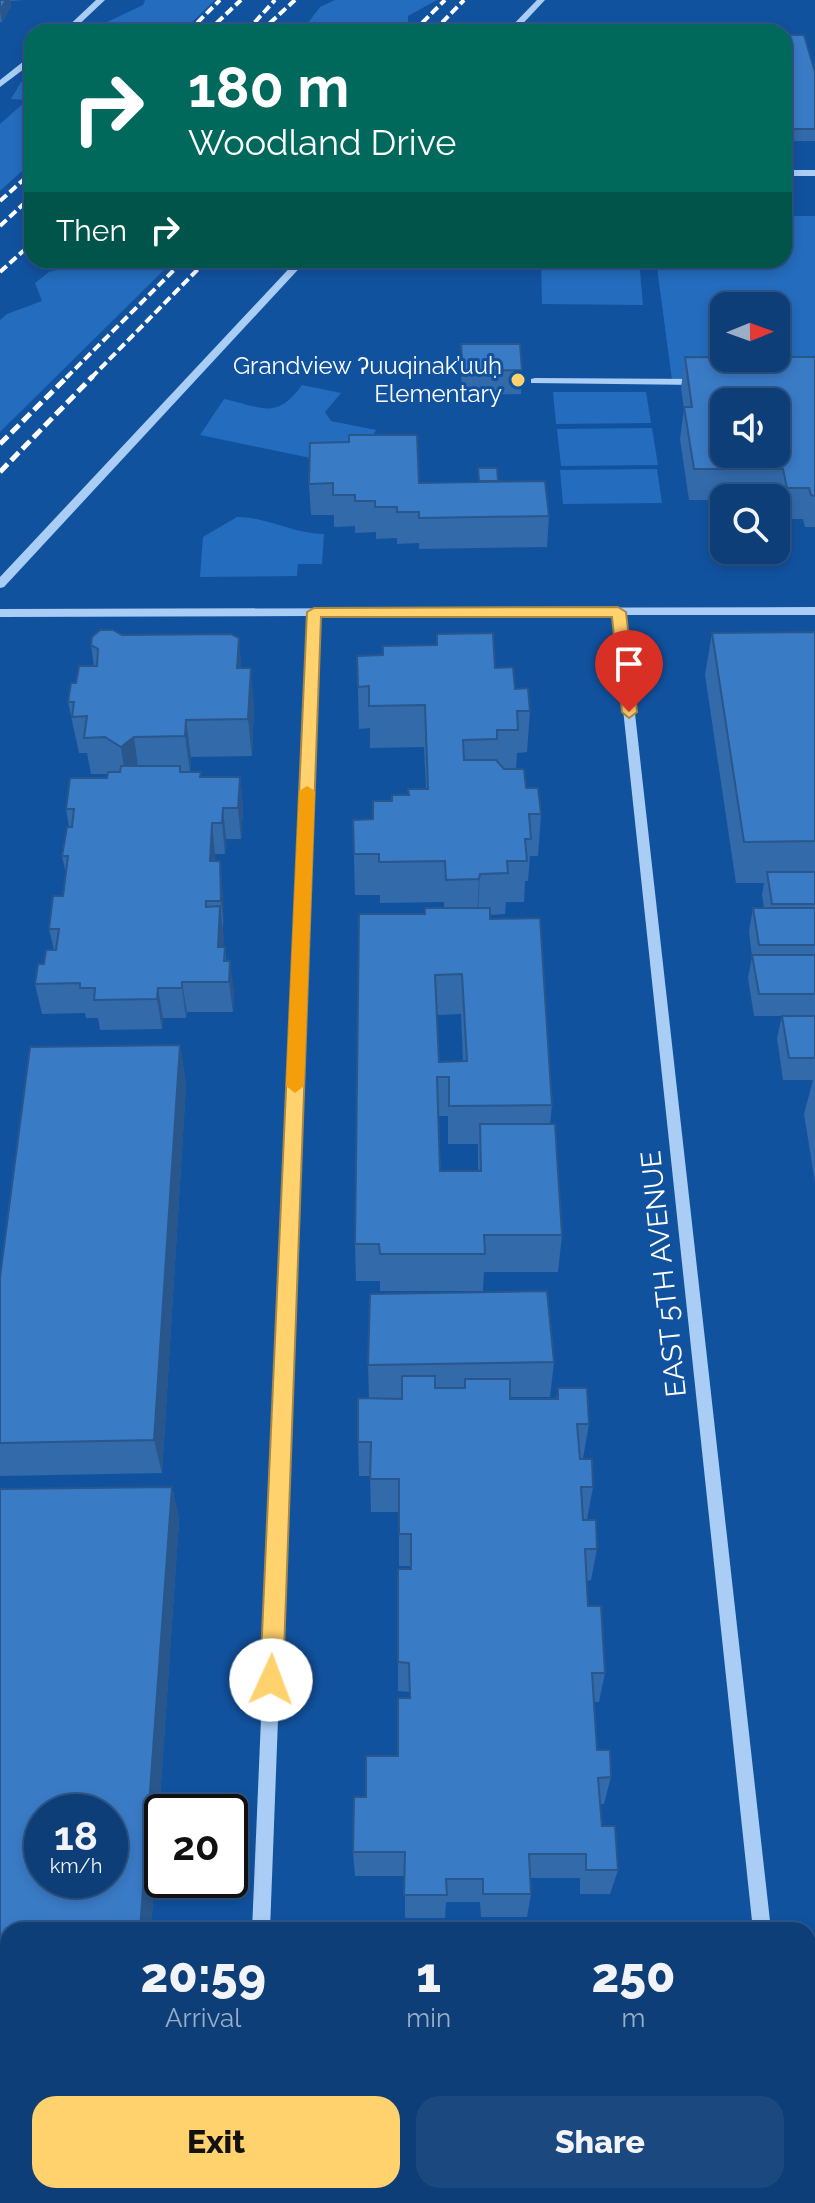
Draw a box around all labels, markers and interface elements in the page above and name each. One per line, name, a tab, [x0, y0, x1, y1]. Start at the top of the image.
text: 180 m	[188, 54, 349, 120]
icon: right	[56, 56, 160, 160]
text: Woodland Drive	[188, 121, 456, 163]
icon: right	[143, 208, 187, 252]
text: Then	[56, 213, 127, 248]
north arrow	[710, 292, 790, 372]
map controls	[710, 292, 790, 564]
place label: Grandview ʔuuqinak’uuḥ Elementary	[233, 351, 502, 408]
marker: Grandview ʔuuqinak’uuḥ Elementary	[509, 371, 527, 389]
button: sound	[710, 388, 790, 468]
button: search	[710, 484, 790, 564]
pin	[595, 630, 663, 712]
icon: arrive	[607, 642, 651, 686]
street label: EAST 5TH AVENUE	[634, 1149, 693, 1399]
position arrow	[229, 1638, 313, 1722]
speed limit sign: 20	[144, 1794, 248, 1898]
text: 18	[54, 1812, 98, 1859]
text: km/h	[50, 1854, 102, 1878]
text: 20:59	[140, 1947, 266, 2003]
text: 1	[416, 1947, 441, 2003]
text: 250	[591, 1947, 676, 2003]
text: Arrival	[165, 2003, 241, 2033]
text: min	[406, 2003, 451, 2033]
text: m	[622, 2003, 645, 2033]
button: Exit	[32, 2096, 400, 2188]
button: Share	[416, 2096, 784, 2188]

